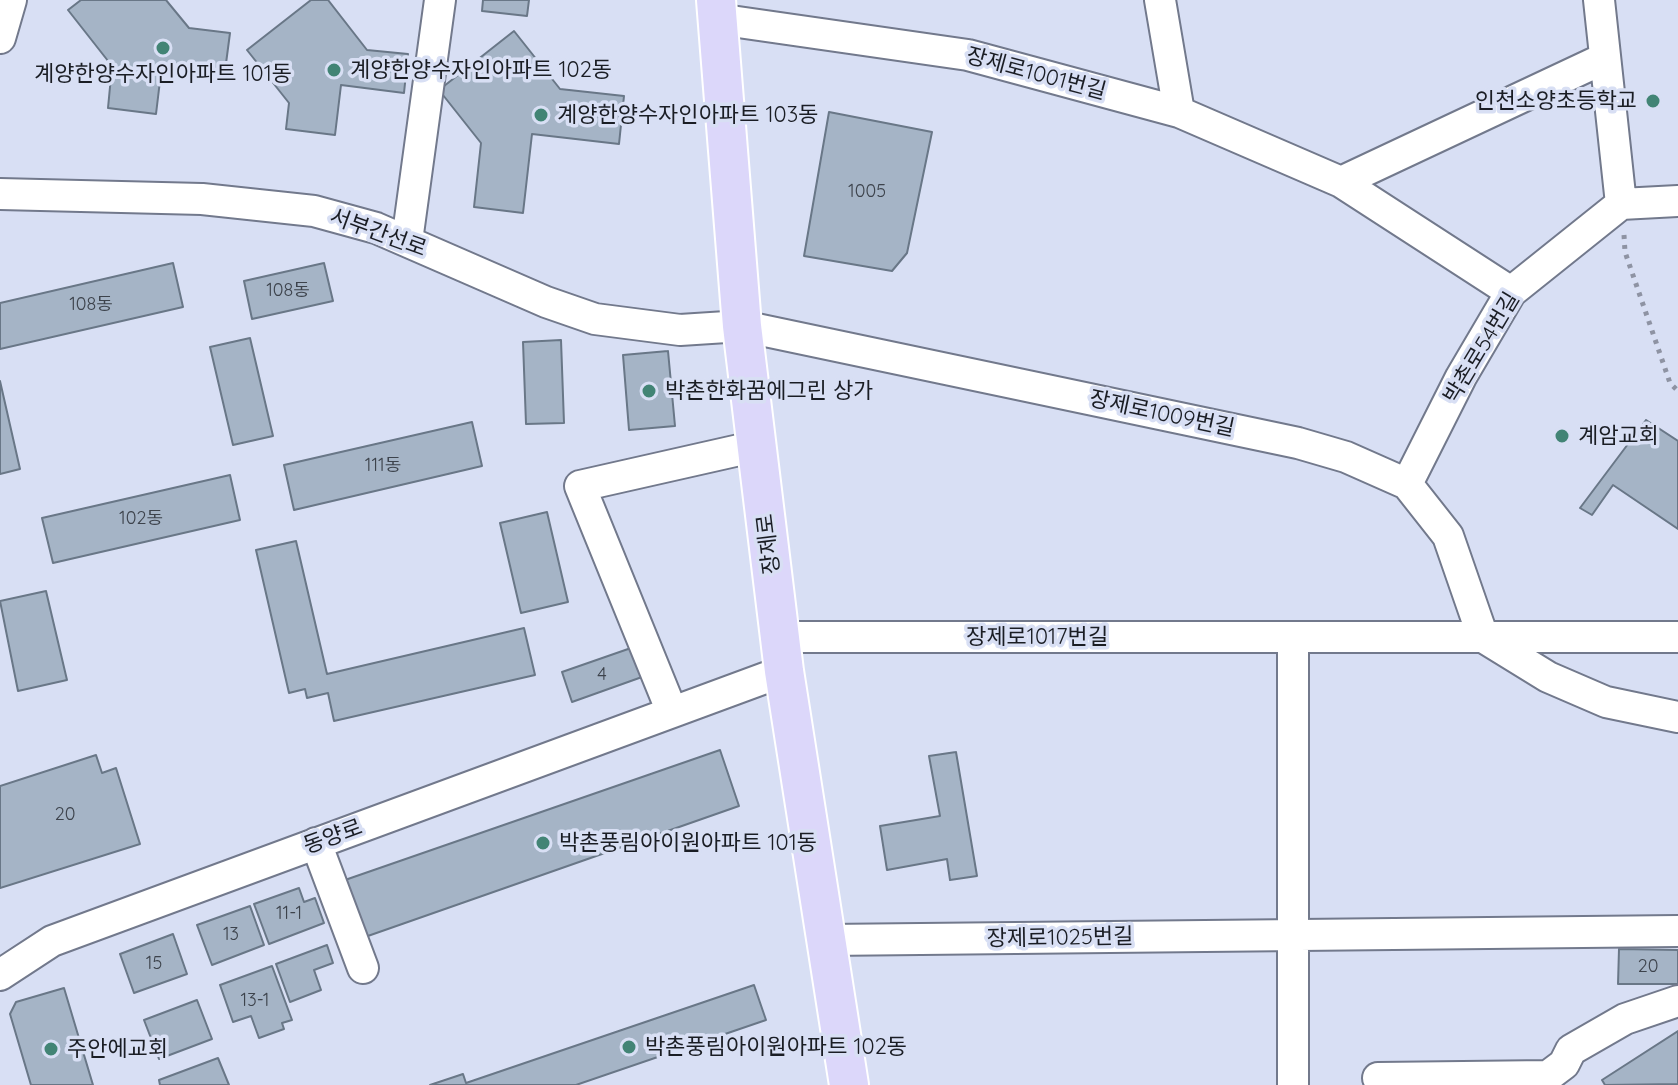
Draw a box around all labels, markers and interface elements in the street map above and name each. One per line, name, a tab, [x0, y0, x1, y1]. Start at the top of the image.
marker: 계양한양수자인아파트 101동	[154, 39, 172, 57]
street label: 장제로1001번길	[963, 43, 1109, 105]
place label: 계양한양수자인아파트 102동	[350, 57, 612, 83]
place label: 계양한양수자인아파트 101동	[34, 61, 292, 87]
marker: 계양한양수자인아파트 102동	[325, 61, 343, 79]
place label: 인천소양초등학교	[1475, 88, 1637, 114]
marker: 인천소양초등학교	[1644, 92, 1662, 110]
place label: 계양한양수자인아파트 103동	[557, 102, 818, 128]
marker: 계양한양수자인아파트 103동	[532, 106, 550, 124]
house number: 1005	[848, 181, 886, 203]
street label: 서부간선로	[326, 203, 430, 263]
house number: 108동	[266, 280, 310, 302]
street label: 박촌로54번길	[1439, 288, 1525, 408]
house number: 108동	[69, 294, 113, 316]
place label: 박촌한화꿈에그린 상가	[665, 378, 873, 404]
marker: 박촌한화꿈에그린 상가	[640, 382, 658, 400]
street label: 장제로1009번길	[1087, 386, 1237, 442]
place label: 계암교회	[1578, 423, 1659, 449]
marker: 계암교회	[1553, 427, 1571, 445]
house number: 111동	[365, 455, 401, 477]
house number: 102동	[119, 508, 163, 530]
street label: 장제로	[752, 512, 786, 576]
street label: 장제로1017번길	[966, 624, 1108, 650]
house number: 4	[597, 664, 607, 686]
house number: 20	[55, 804, 75, 826]
street label: 동양로	[300, 814, 366, 860]
place label: 박촌풍림아이원아파트 101동	[559, 830, 817, 856]
marker: 박촌풍림아이원아파트 101동	[534, 834, 552, 852]
house number: 11-1	[276, 903, 302, 925]
house number: 13	[223, 924, 239, 946]
street label: 장제로1025번길	[986, 924, 1134, 952]
house number: 15	[146, 953, 162, 975]
house number: 20	[1638, 956, 1658, 978]
house number: 13-1	[241, 990, 269, 1012]
place label: 박촌풍림아이원아파트 102동	[645, 1034, 907, 1060]
place label: 주안에교회	[67, 1036, 168, 1062]
marker: 박촌풍림아이원아파트 102동	[620, 1038, 638, 1056]
marker: 주안에교회	[42, 1040, 60, 1058]

